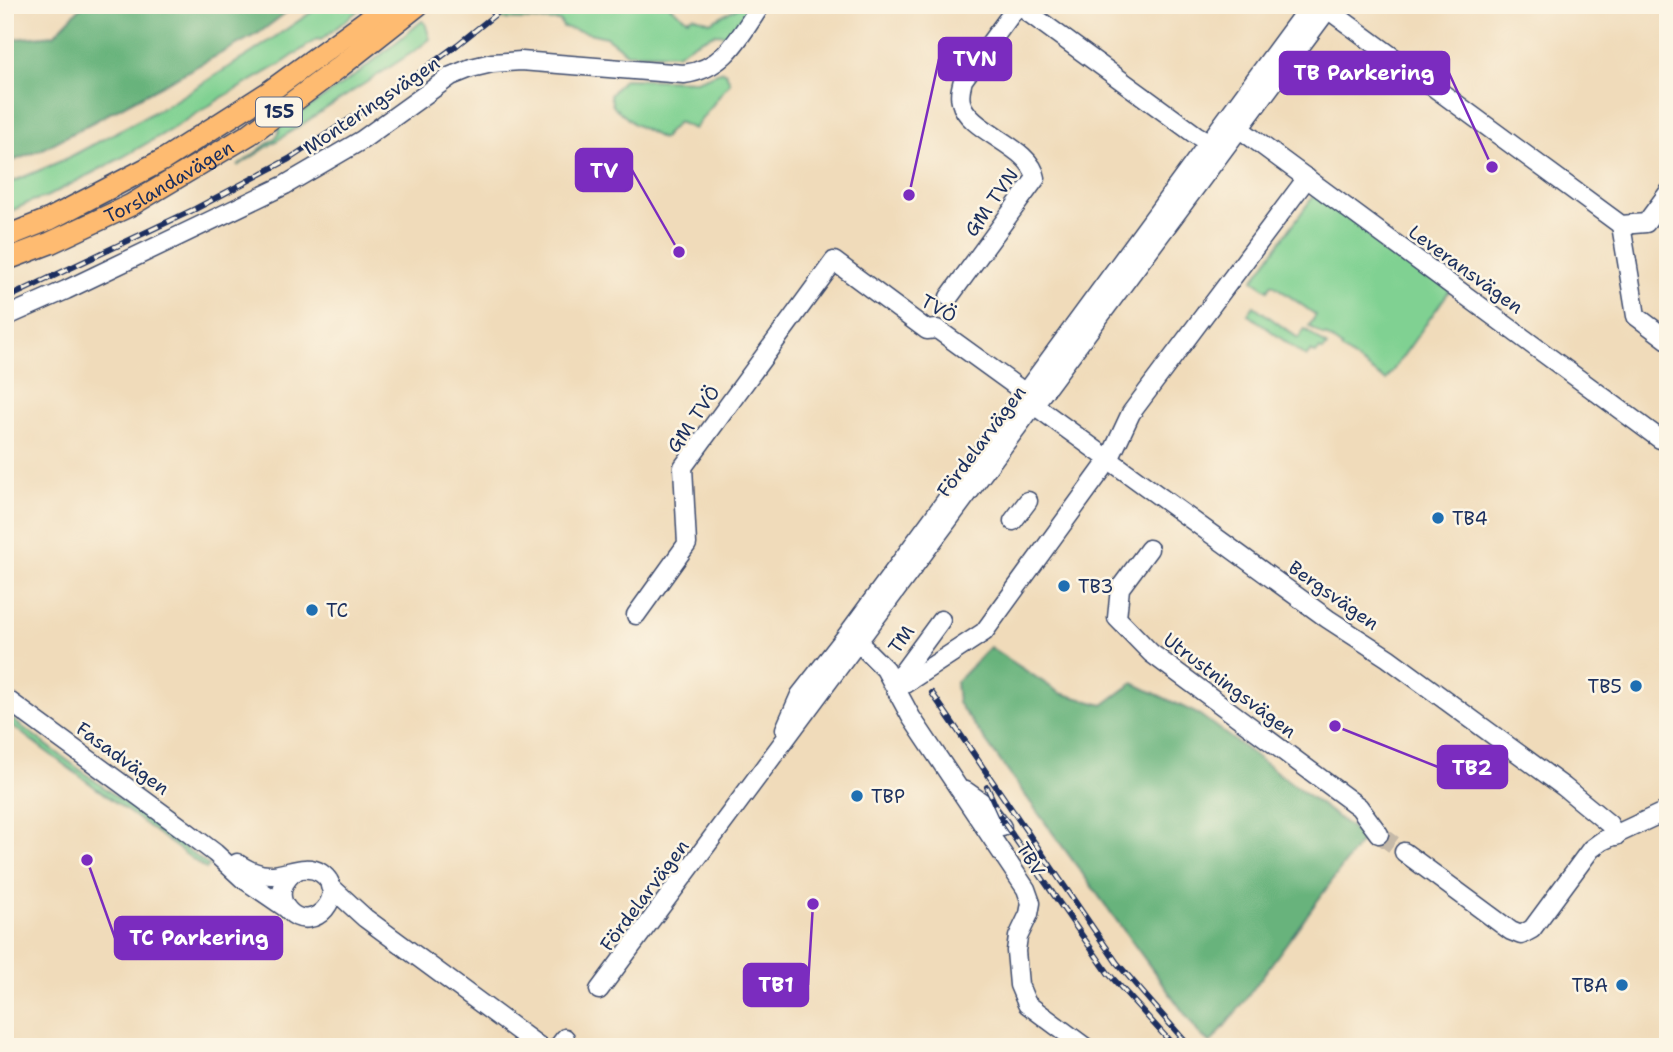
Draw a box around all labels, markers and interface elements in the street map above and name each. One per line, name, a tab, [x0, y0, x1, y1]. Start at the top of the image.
callout: TVN	[939, 38, 1011, 80]
text: TVN	[953, 45, 997, 73]
street label: Monteringsvägen	[298, 50, 444, 160]
callout: TB Parkering	[1280, 52, 1449, 94]
text: TB Parkering	[1294, 59, 1434, 87]
road number: 155	[256, 98, 302, 127]
street label: Torslandavägen	[100, 135, 238, 229]
callout: TV	[576, 149, 632, 191]
text: TV	[590, 157, 618, 185]
street label: GM TVN	[959, 163, 1024, 241]
street label: Leveransvägen	[1403, 219, 1528, 319]
street label: TVÖ	[916, 288, 961, 328]
street label: GM TVÖ	[661, 381, 726, 458]
street label: Fördelarvägen	[931, 381, 1031, 502]
place label: TB4	[1452, 506, 1488, 531]
marker: TB4	[1430, 510, 1446, 526]
street label: Bergsvägen	[1283, 555, 1384, 636]
place label: TB3	[1078, 574, 1113, 599]
marker: TB3	[1056, 578, 1072, 594]
place label: TC	[326, 598, 348, 623]
marker: TC	[304, 602, 320, 618]
street label: TM	[883, 620, 920, 659]
street label: Utrustningsvägen	[1158, 627, 1301, 744]
place label: TB5	[1588, 674, 1622, 699]
marker: TB5	[1628, 678, 1644, 694]
street label: Fasadvägen	[71, 716, 174, 801]
callout: TB2	[1438, 746, 1507, 788]
text: TB2	[1452, 754, 1493, 782]
place label: TBP	[871, 784, 905, 809]
marker: TBP	[849, 788, 865, 804]
street label: Fördelarvägen	[594, 835, 694, 956]
street label: TBV	[1011, 838, 1051, 881]
callout: TC Parkering	[115, 917, 282, 959]
text: TC Parkering	[129, 924, 269, 952]
callout: TB1	[744, 964, 808, 1006]
text: TB1	[758, 971, 794, 999]
place label: TBA	[1571, 973, 1608, 998]
marker: TBA	[1614, 977, 1630, 993]

